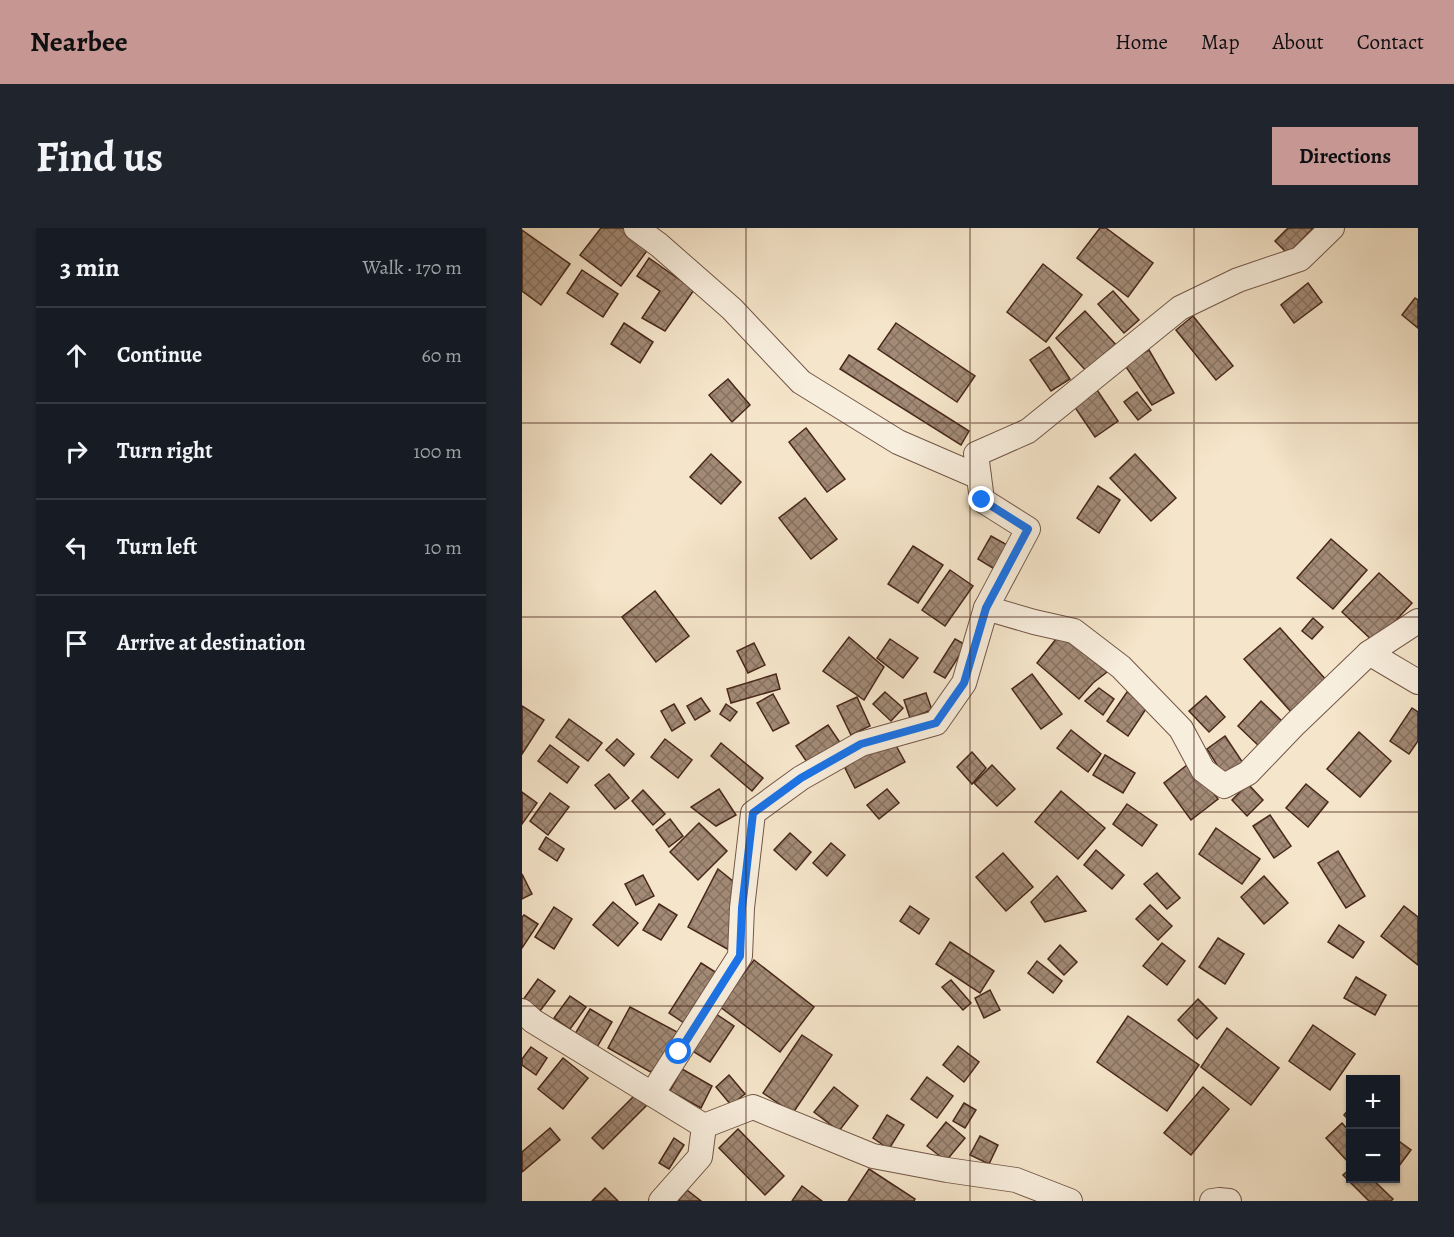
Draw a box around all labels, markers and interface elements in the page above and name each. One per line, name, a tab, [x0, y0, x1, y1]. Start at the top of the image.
text: Nearbee	[30, 23, 128, 61]
text: Home	[1115, 28, 1168, 56]
text: Map	[1201, 28, 1239, 56]
text: About	[1272, 28, 1324, 56]
text: Contact	[1357, 28, 1424, 56]
button: Directions	[1272, 127, 1418, 185]
text: Find us	[36, 128, 163, 185]
text: 3 min	[60, 250, 120, 285]
text: Walk · 170 m	[362, 254, 462, 281]
icon: ahead	[60, 339, 93, 372]
text: Continue	[117, 340, 202, 370]
text: 60 m	[422, 342, 462, 369]
icon: right	[60, 435, 93, 468]
text: Turn right	[117, 436, 213, 466]
text: 100 m	[413, 438, 462, 465]
route end	[968, 486, 994, 512]
icon: left	[60, 531, 93, 564]
text: Turn left	[117, 532, 197, 562]
text: 10 m	[424, 534, 462, 561]
icon: arrive	[60, 627, 93, 660]
text: Arrive at destination	[117, 628, 306, 658]
route start	[665, 1038, 691, 1064]
map controls	[1346, 1075, 1400, 1183]
button: +	[1346, 1075, 1400, 1129]
button: −	[1346, 1129, 1400, 1183]

